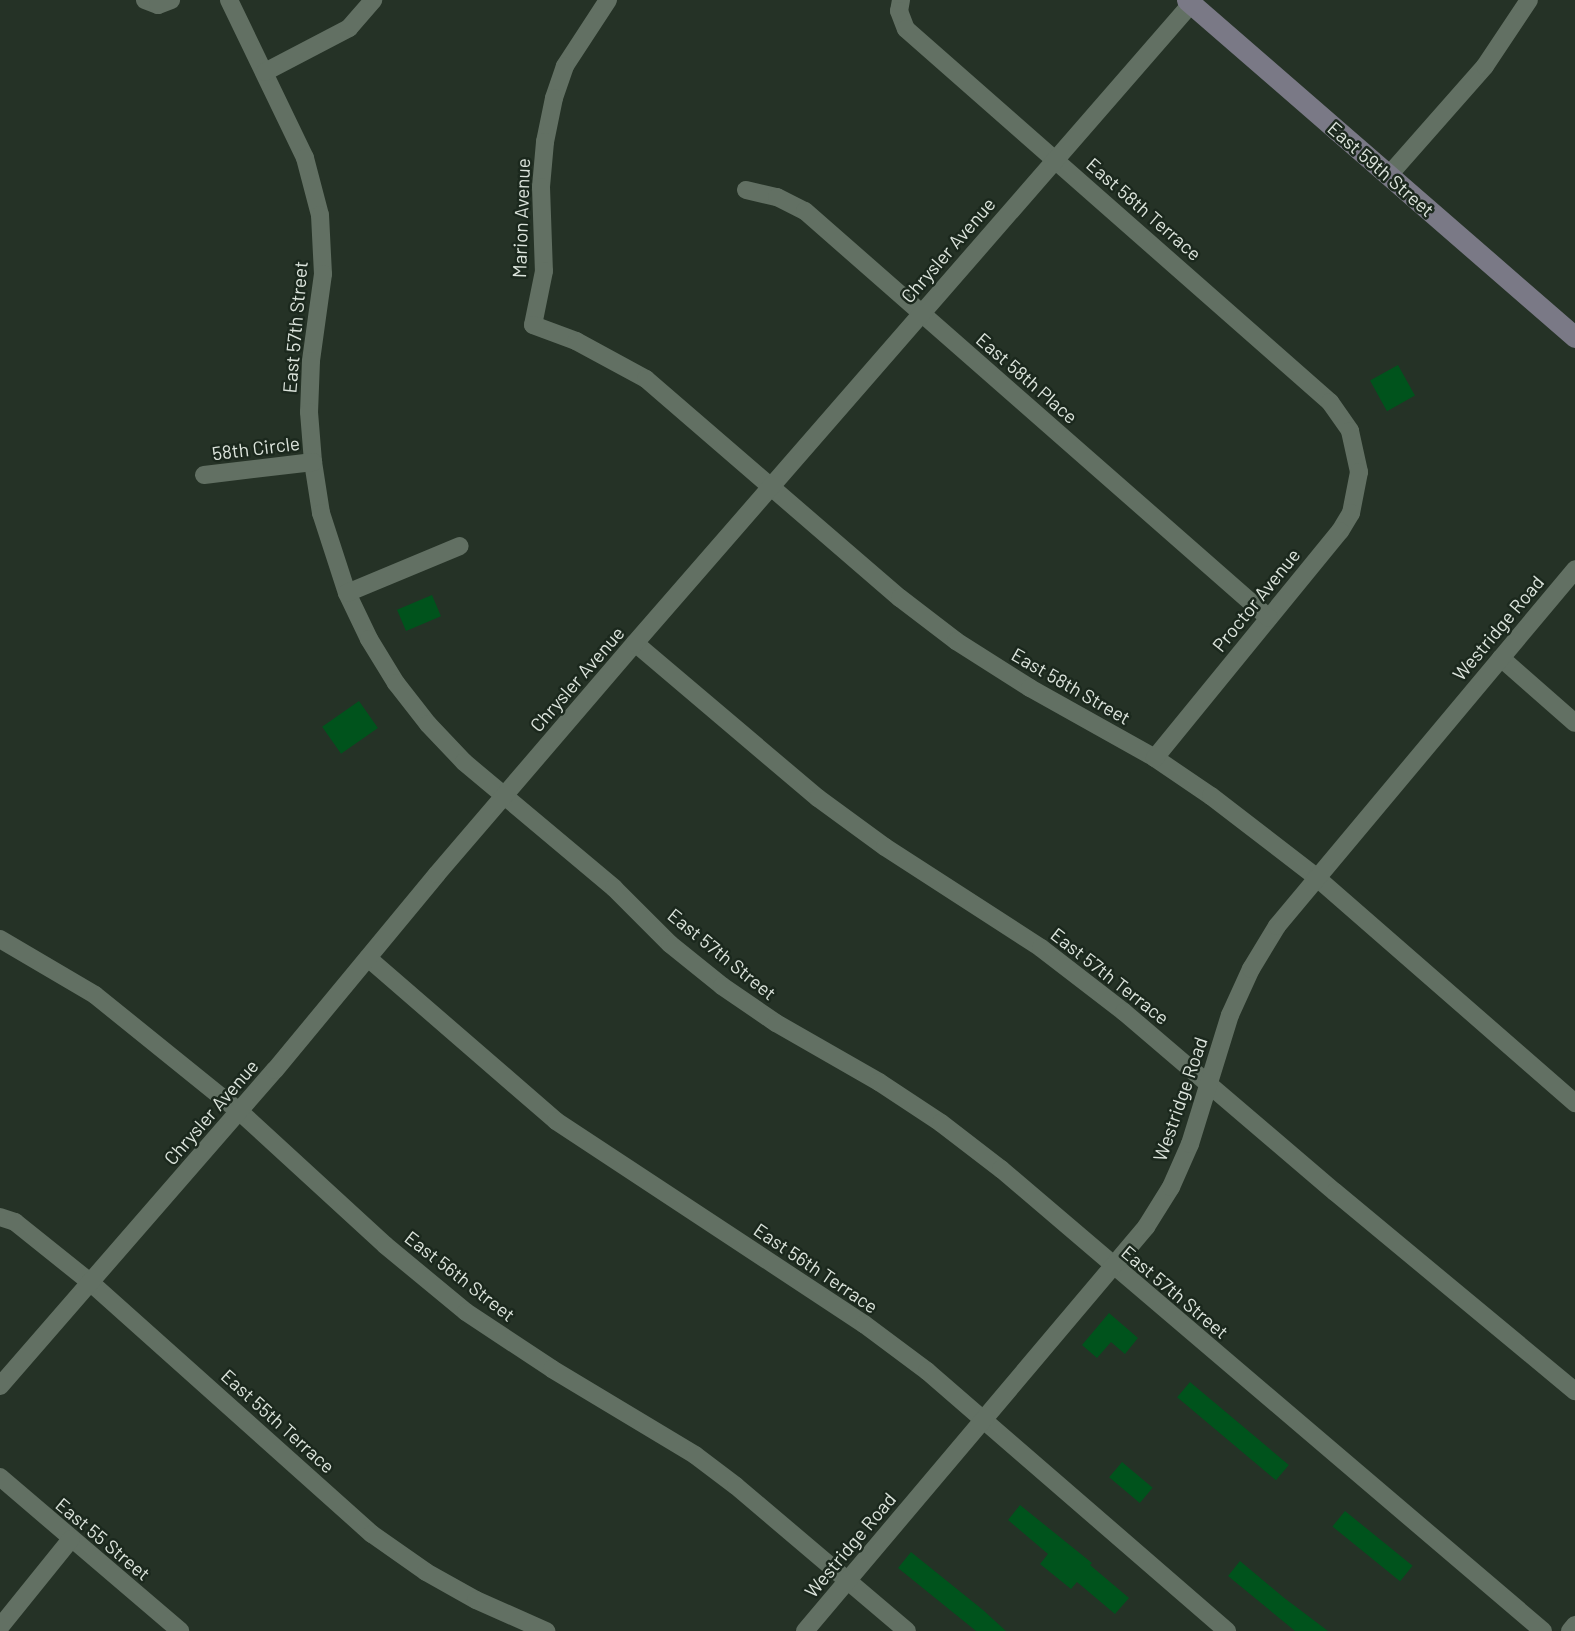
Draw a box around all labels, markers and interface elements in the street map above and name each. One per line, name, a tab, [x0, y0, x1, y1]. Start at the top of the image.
street label: East 59th Street	[1323, 117, 1439, 221]
street label: East 58th Terrace	[1082, 153, 1206, 265]
street label: Marion Avenue	[508, 158, 534, 278]
street label: Chrysler Avenue	[896, 193, 1000, 307]
street label: East 57th Street	[278, 260, 312, 394]
street label: East 58th Place	[972, 328, 1082, 428]
street label: 58th Circle	[211, 431, 301, 465]
street label: Proctor Avenue	[1207, 544, 1305, 656]
street label: Westridge Road	[1447, 571, 1549, 685]
street label: Chrysler Avenue	[525, 622, 629, 736]
street label: East 58th Street	[1007, 643, 1135, 729]
street label: East 57th Street	[663, 903, 781, 1005]
street label: East 57th Terrace	[1046, 923, 1174, 1029]
street label: Westridge Road	[1148, 1034, 1212, 1164]
street label: Chrysler Avenue	[159, 1055, 263, 1169]
street label: East 56th Terrace	[750, 1218, 882, 1318]
street label: East 56th Street	[400, 1226, 520, 1326]
street label: East 57th Street	[1117, 1241, 1233, 1343]
street label: East 55th Terrace	[217, 1364, 339, 1478]
street label: Westridge Road	[799, 1488, 901, 1602]
street label: East 55 Street	[51, 1493, 155, 1585]

